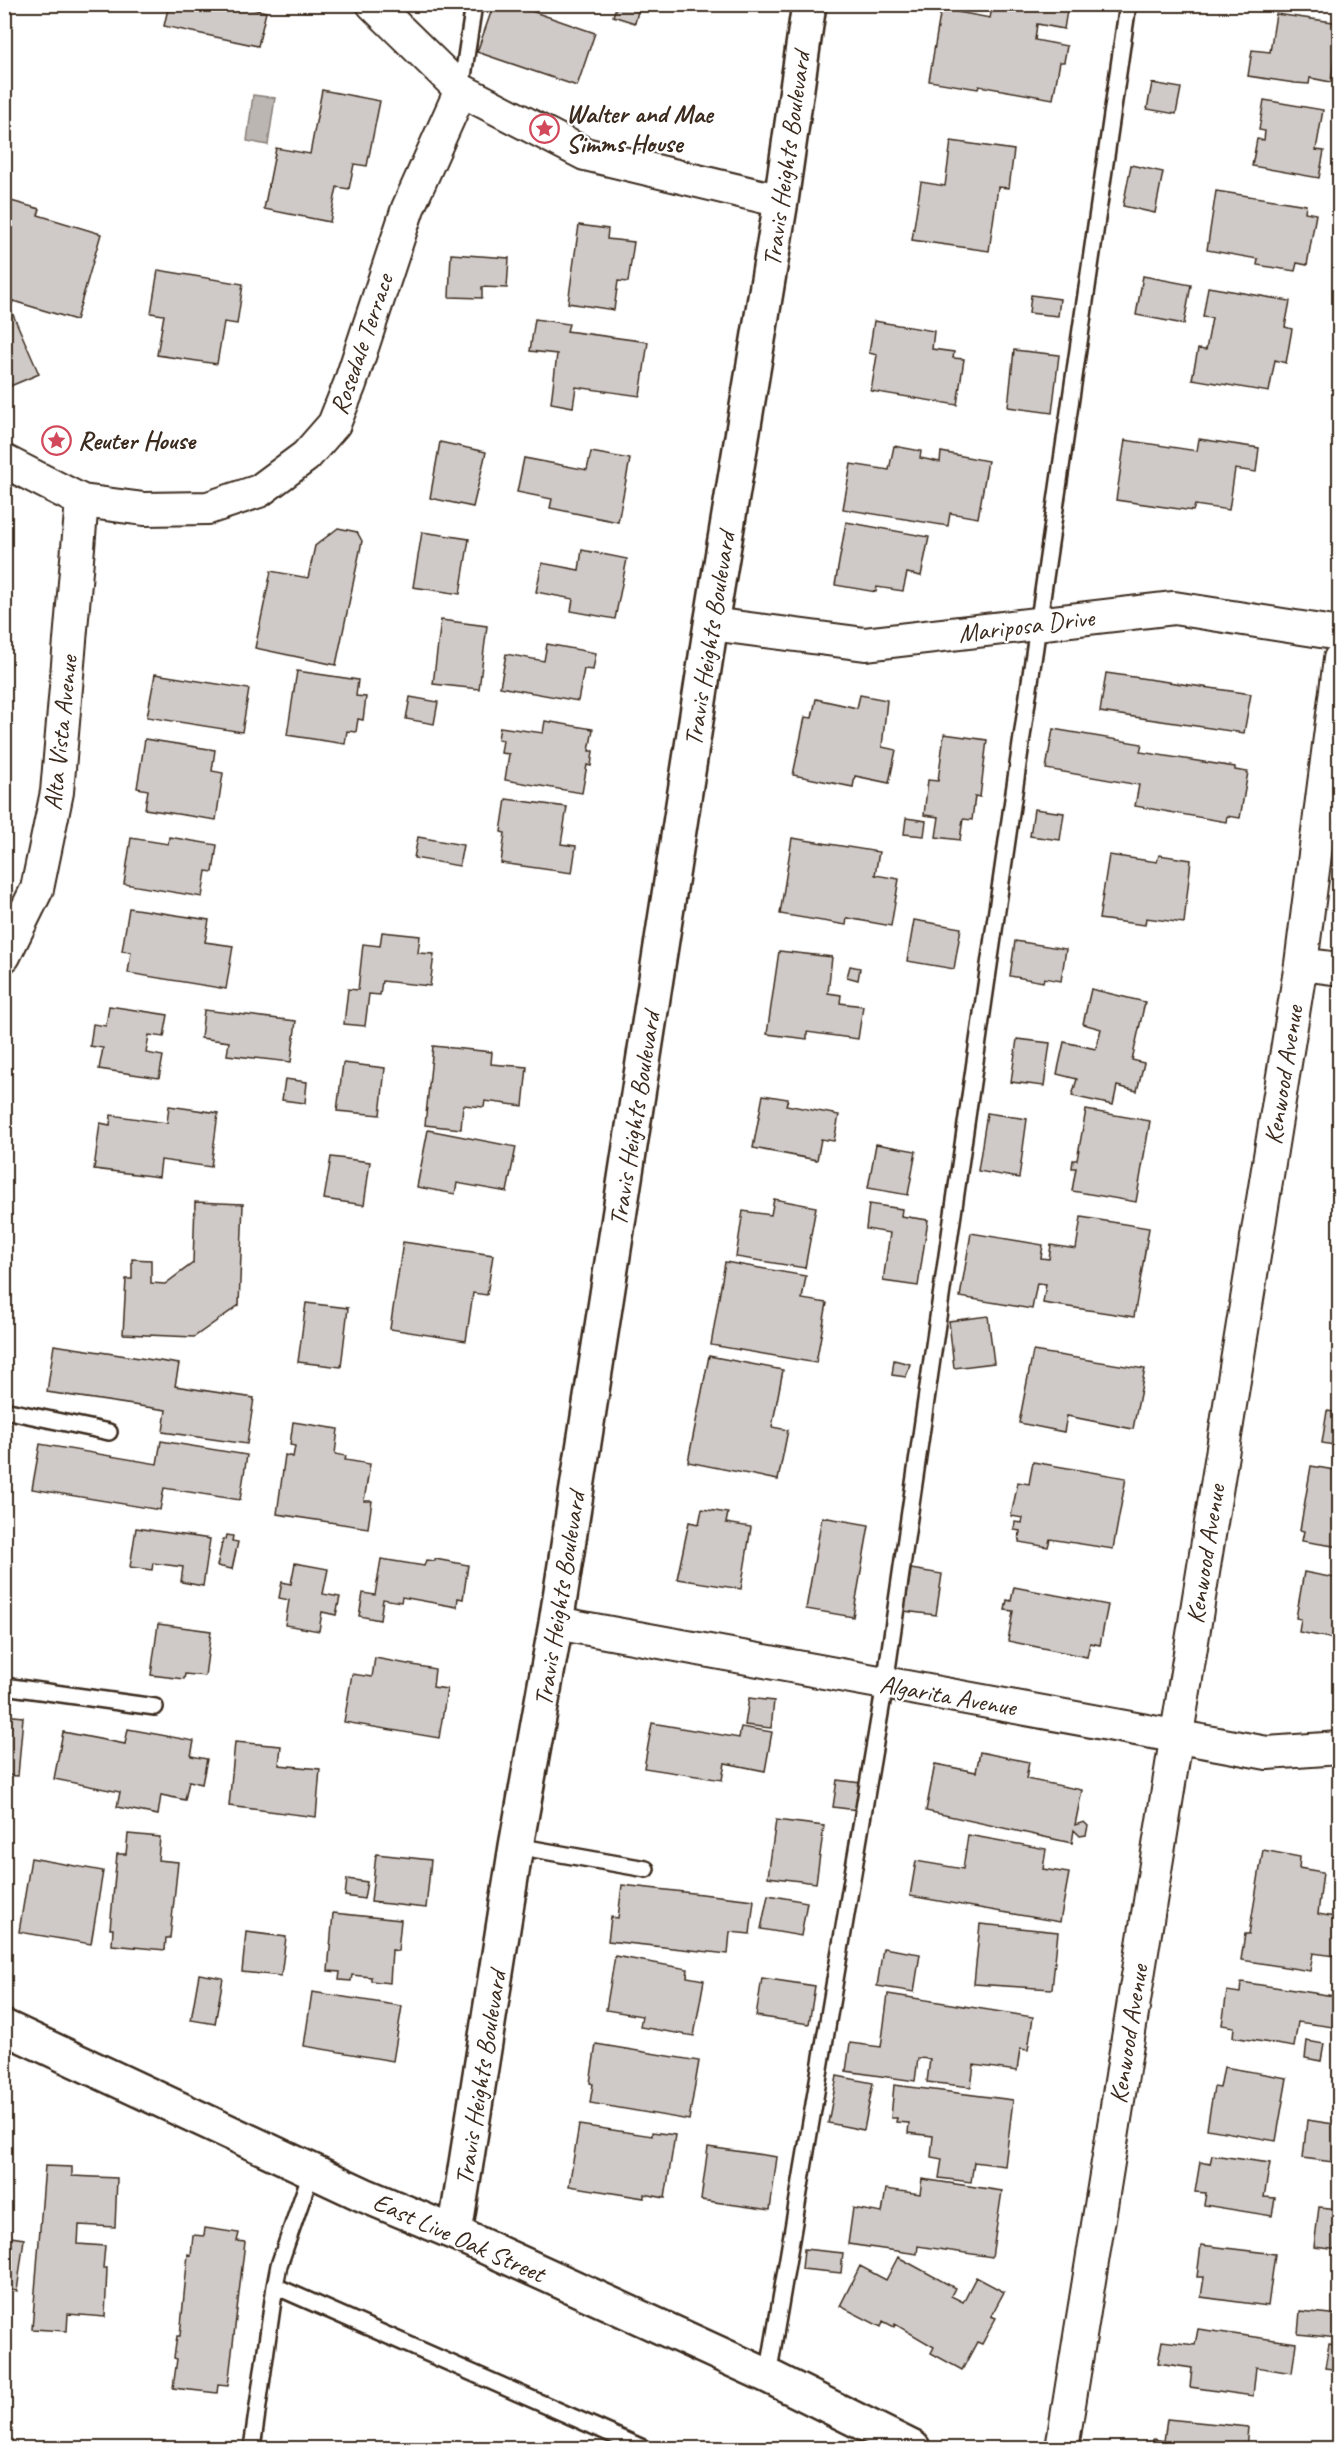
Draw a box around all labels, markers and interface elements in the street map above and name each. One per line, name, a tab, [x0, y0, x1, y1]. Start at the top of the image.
street label: Travis Heights Boulevard	[755, 46, 818, 269]
place label: Walter and Mae Simms House	[566, 97, 715, 160]
place icon: Walter and Mae Simms House	[529, 112, 561, 144]
street label: Rosedale Terrace	[322, 267, 402, 419]
place icon: Reuter House	[41, 424, 73, 456]
place label: Reuter House	[78, 424, 197, 457]
street label: Travis Heights Boulevard	[676, 526, 743, 749]
street label: Mariposa Drive	[956, 601, 1097, 650]
street label: Alta Vista Avenue	[36, 652, 85, 812]
street label: Kenwood Avenue	[1256, 1002, 1311, 1147]
street label: Travis Heights Boulevard	[601, 1006, 668, 1229]
street label: Kenwood Avenue	[1178, 1481, 1233, 1626]
street label: Travis Heights Boulevard	[526, 1486, 593, 1709]
street label: Algarita Avenue	[877, 1667, 1020, 1724]
street label: Kenwood Avenue	[1101, 1961, 1156, 2106]
street label: Travis Heights Boulevard	[447, 1965, 514, 2188]
street label: East Live Oak Street	[368, 2185, 552, 2291]

